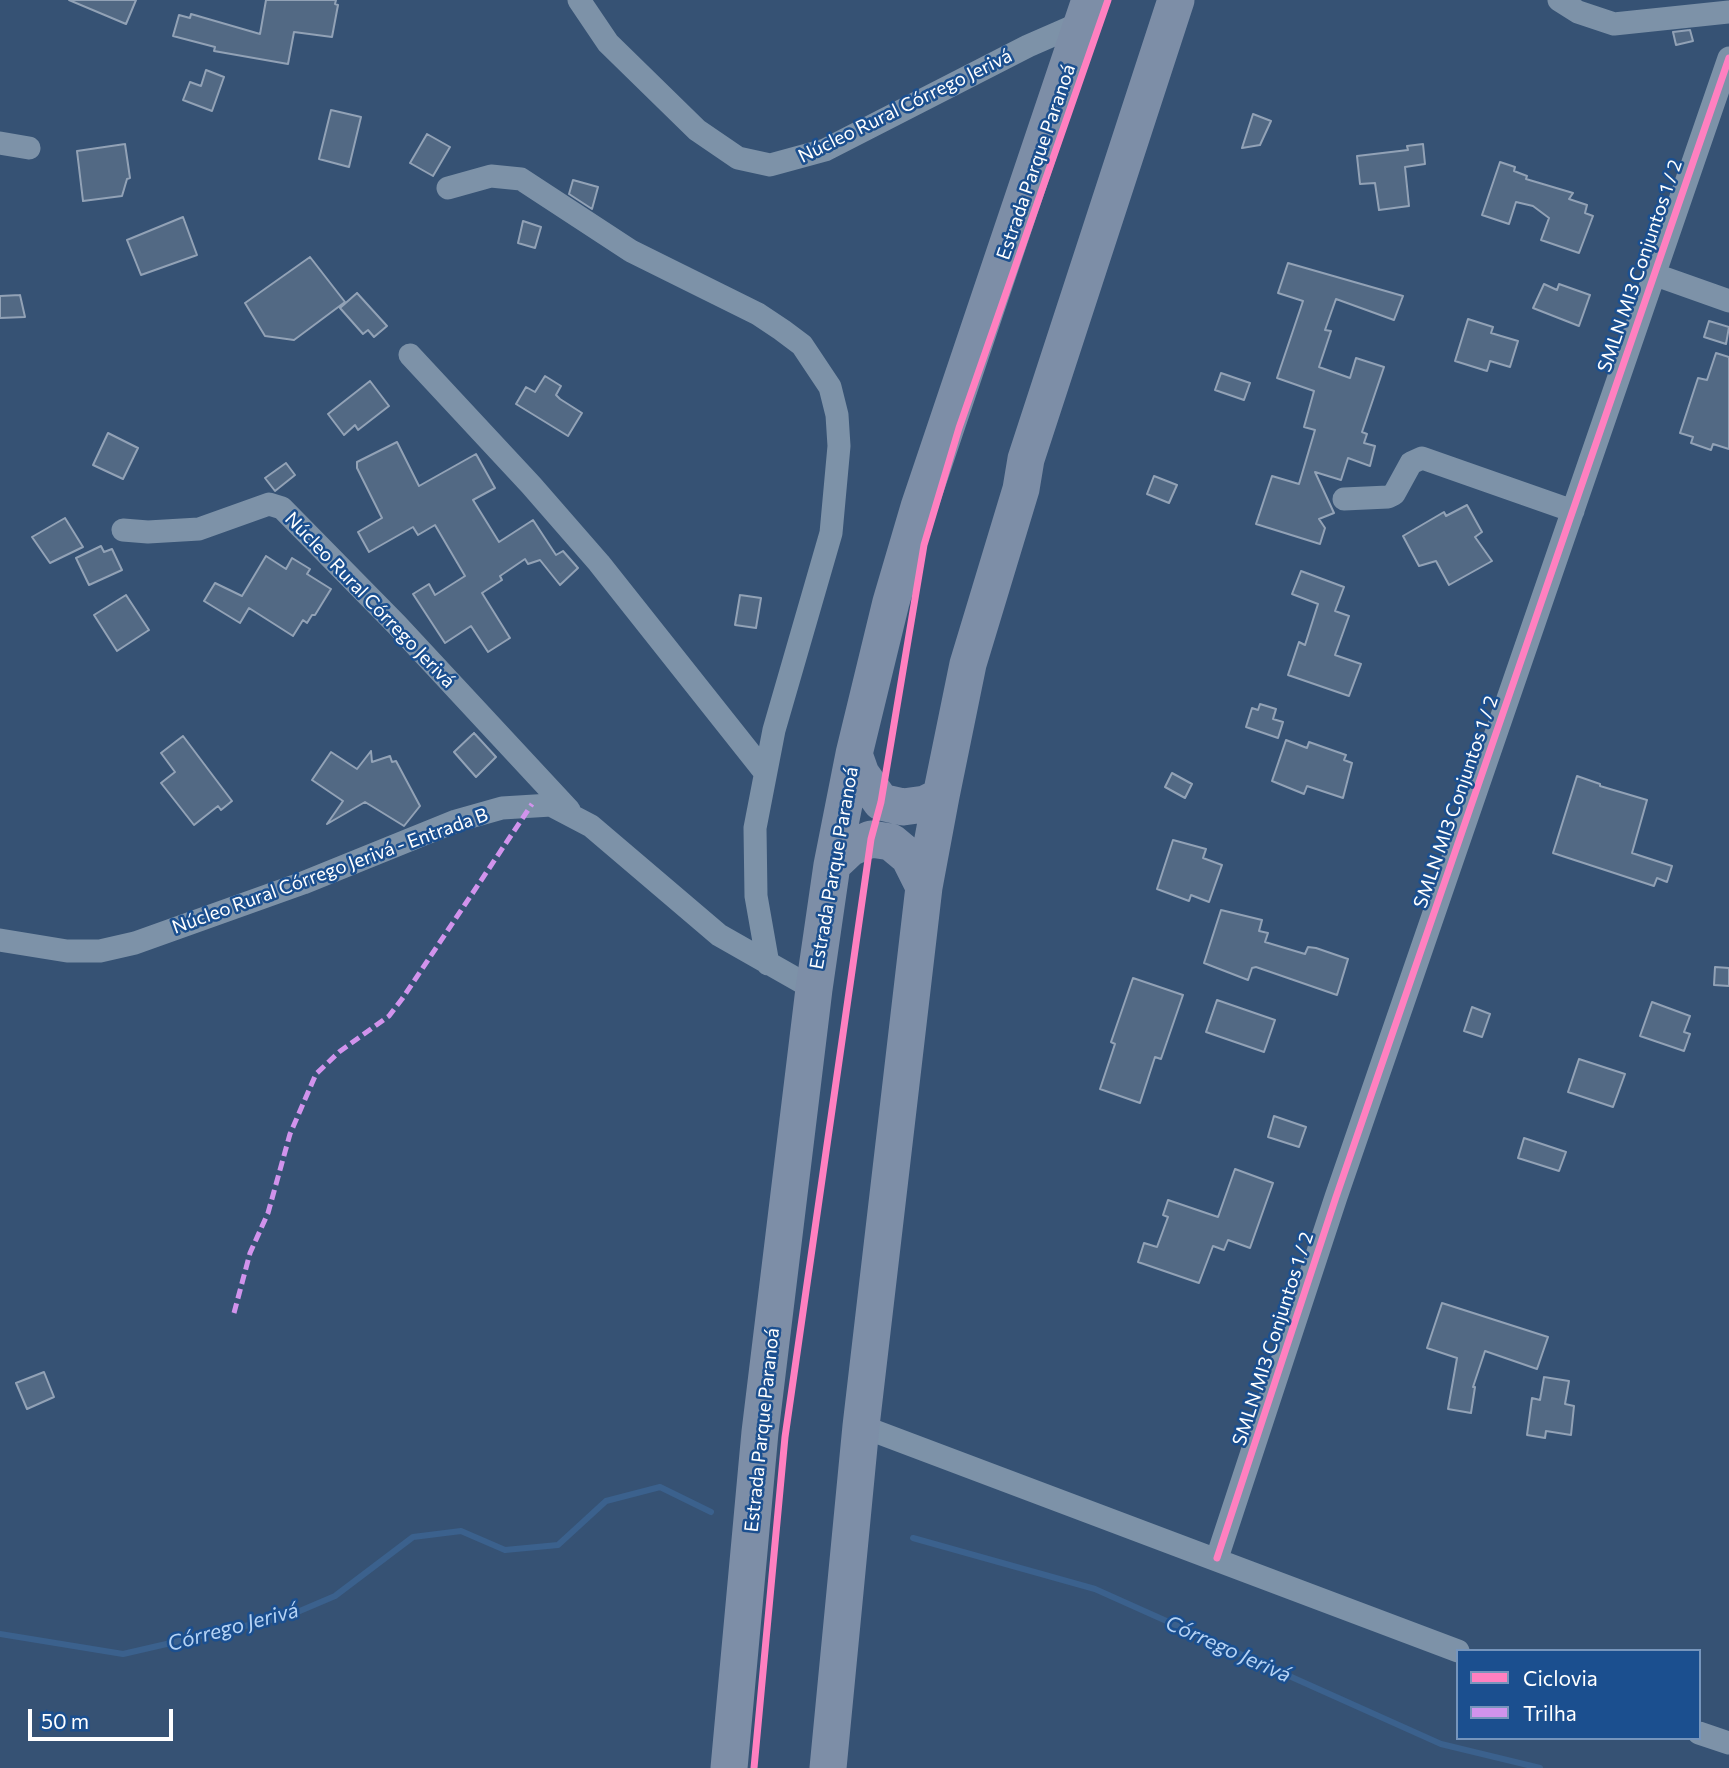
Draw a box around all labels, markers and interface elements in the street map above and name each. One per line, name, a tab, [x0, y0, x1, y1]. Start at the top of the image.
street label: Núcleo Rural Córrego Jerivá	[794, 44, 1016, 168]
street label: Estrada Parque Paranoá	[992, 61, 1080, 263]
street label: SMLN MI3 Conjuntos 1 / 2	[1593, 157, 1687, 375]
street label: Núcleo Rural Córrego Jerivá	[280, 508, 460, 692]
street label: SMLN MI3 Conjuntos 1 / 2	[1409, 693, 1503, 911]
street label: Estrada Parque Paranoá	[805, 765, 863, 971]
street label: Núcleo Rural Córrego Jerivá - Entrada B	[169, 803, 491, 939]
street label: SMLN MI3 Conjuntos 1 / 2	[1228, 1229, 1318, 1449]
street label: Estrada Parque Paranoá	[740, 1327, 784, 1533]
water label: Córrego Jerivá	[165, 1597, 301, 1657]
water label: Córrego Jerivá	[1161, 1610, 1295, 1688]
legend	[1456, 1649, 1701, 1740]
text: Ciclovia	[1523, 1665, 1598, 1690]
scale bar	[32, 1694, 177, 1738]
text: Trilha	[1523, 1700, 1577, 1725]
text: 50 m	[41, 1708, 89, 1733]

